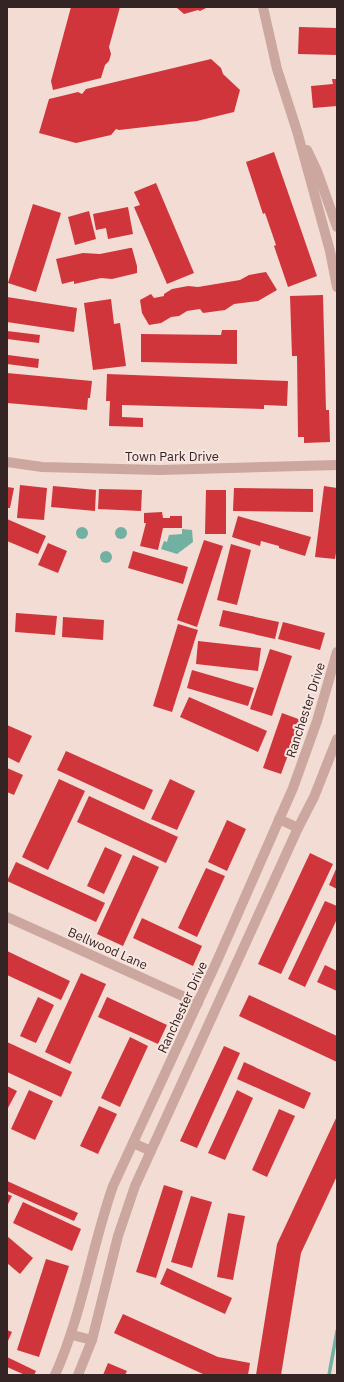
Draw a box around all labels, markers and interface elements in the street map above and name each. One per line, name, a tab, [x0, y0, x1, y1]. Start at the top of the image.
street label: Town Park Drive	[125, 448, 219, 465]
street label: Ranchester Drive	[282, 660, 329, 760]
street label: Bellwood Lane	[65, 923, 150, 974]
street label: Ranchester Drive	[154, 959, 211, 1056]

